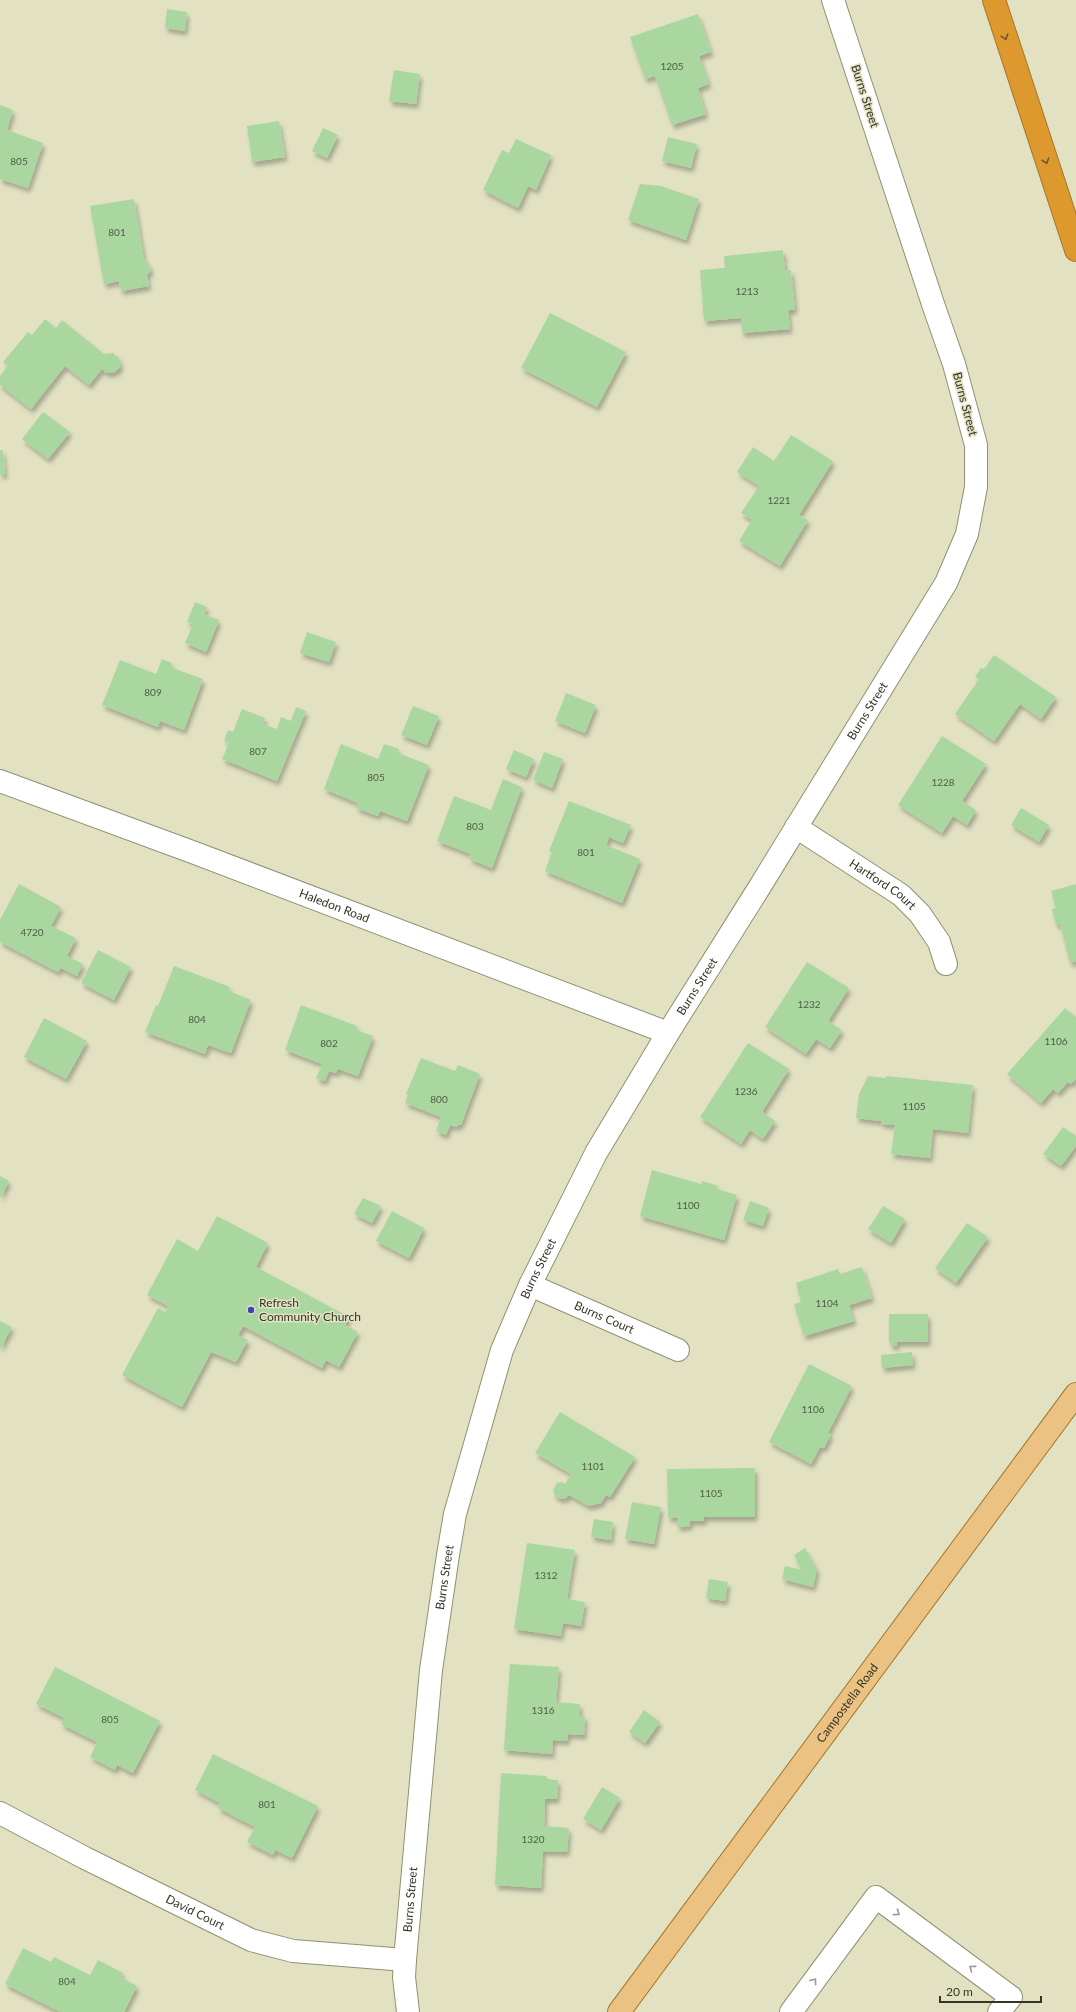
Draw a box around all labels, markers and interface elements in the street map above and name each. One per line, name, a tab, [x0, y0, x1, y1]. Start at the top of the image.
one-way arrow	[1001, 34, 1009, 41]
house number: 1205	[660, 60, 684, 72]
street label: Burns Street	[848, 62, 883, 130]
house number: 805	[10, 155, 28, 167]
one-way arrow	[1041, 157, 1050, 164]
house number: 801	[108, 226, 126, 238]
house number: 1213	[735, 285, 759, 297]
street label: Burns Street	[950, 370, 981, 438]
house number: 1221	[767, 494, 791, 506]
street label: Burns Street	[844, 678, 891, 742]
house number: 809	[144, 686, 162, 698]
house number: 807	[249, 745, 267, 757]
house number: 805	[367, 771, 385, 783]
house number: 1228	[931, 776, 955, 788]
house number: 803	[466, 820, 484, 832]
house number: 801	[577, 846, 595, 858]
street label: Hartford Court	[847, 856, 920, 913]
street label: Haledon Road	[297, 885, 372, 926]
house number: 4720	[20, 926, 44, 938]
street label: Burns Street	[673, 954, 721, 1018]
house number: 1232	[797, 998, 821, 1010]
house number: 804	[188, 1013, 206, 1025]
house number: 1106	[1044, 1035, 1068, 1047]
house number: 802	[320, 1037, 338, 1049]
house number: 1236	[734, 1085, 758, 1097]
house number: 800	[430, 1093, 448, 1105]
house number: 1105	[902, 1100, 926, 1112]
house number: 1100	[676, 1199, 700, 1211]
street label: Burns Street	[517, 1235, 559, 1301]
place label: Refresh Community Church	[259, 1295, 361, 1324]
street label: Burns Court	[572, 1297, 637, 1337]
house number: 1104	[815, 1297, 839, 1309]
marker: Refresh Community Church	[246, 1305, 256, 1315]
house number: 1106	[801, 1403, 825, 1415]
house number: 1101	[581, 1460, 605, 1472]
house number: 1105	[699, 1487, 723, 1499]
street label: Burns Street	[432, 1543, 457, 1611]
house number: 1312	[534, 1569, 558, 1581]
street label: Campostella Road	[813, 1660, 881, 1745]
house number: 1316	[531, 1704, 555, 1716]
house number: 805	[101, 1713, 119, 1725]
house number: 801	[258, 1798, 276, 1810]
house number: 1320	[521, 1833, 545, 1845]
street label: Burns Street	[400, 1866, 420, 1933]
street label: David Court	[163, 1891, 228, 1933]
one-way arrow	[893, 1908, 900, 1916]
one-way arrow	[969, 1965, 976, 1973]
house number: 804	[58, 1975, 76, 1987]
one-way arrow	[809, 1978, 816, 1985]
scale bar	[940, 1978, 1041, 2004]
text: 20 m	[946, 1984, 973, 1999]

